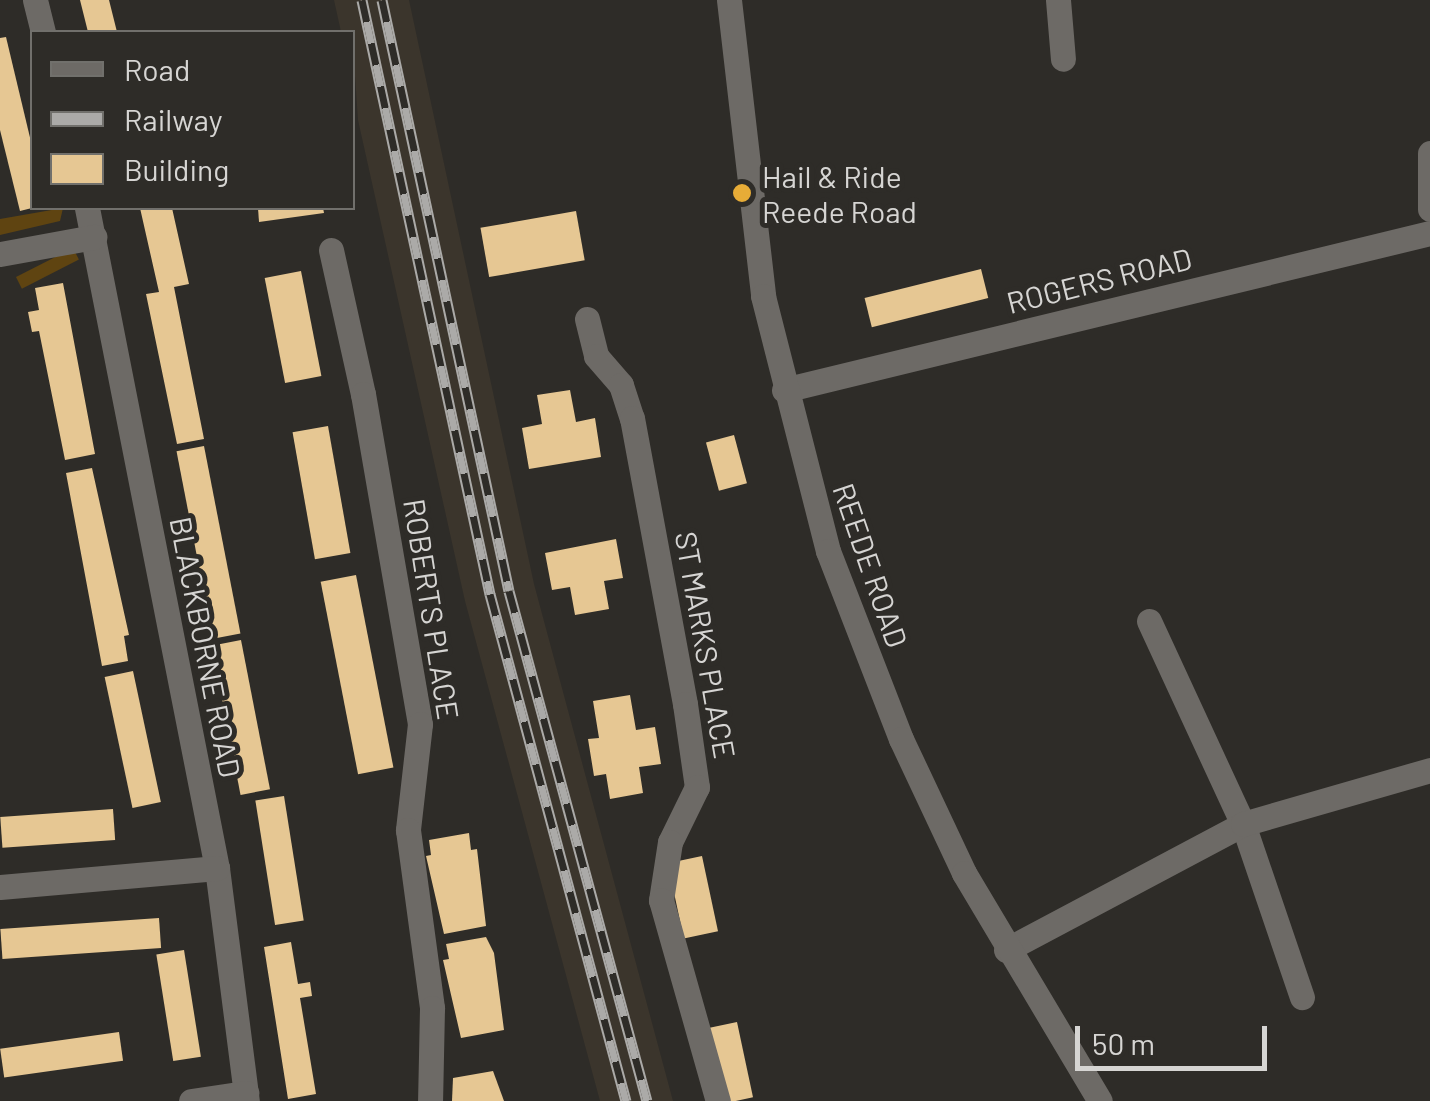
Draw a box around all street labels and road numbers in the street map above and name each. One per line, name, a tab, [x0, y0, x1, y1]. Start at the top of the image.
street label: ROGERS ROAD	[1003, 240, 1195, 320]
street label: REEDE ROAD	[826, 478, 916, 652]
street label: ROBERTS PLACE	[397, 496, 467, 722]
street label: BLACKBORNE ROAD	[163, 513, 249, 781]
street label: ST MARKS PLACE	[668, 529, 744, 761]

